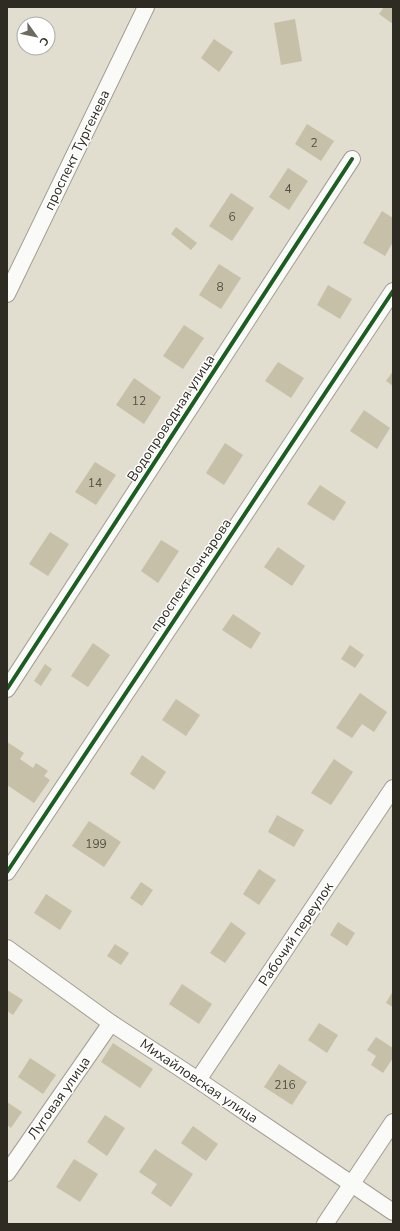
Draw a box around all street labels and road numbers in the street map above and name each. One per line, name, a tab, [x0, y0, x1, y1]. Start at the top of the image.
street label: проспект Тургенева	[40, 87, 114, 213]
street label: Водопроводная улица	[123, 351, 219, 485]
street label: проспект Гончарова	[146, 515, 236, 635]
street label: Рабочий переулок	[254, 878, 338, 990]
street label: Михайловская улица	[136, 1034, 262, 1128]
street label: Луговая улица	[23, 1053, 95, 1143]

